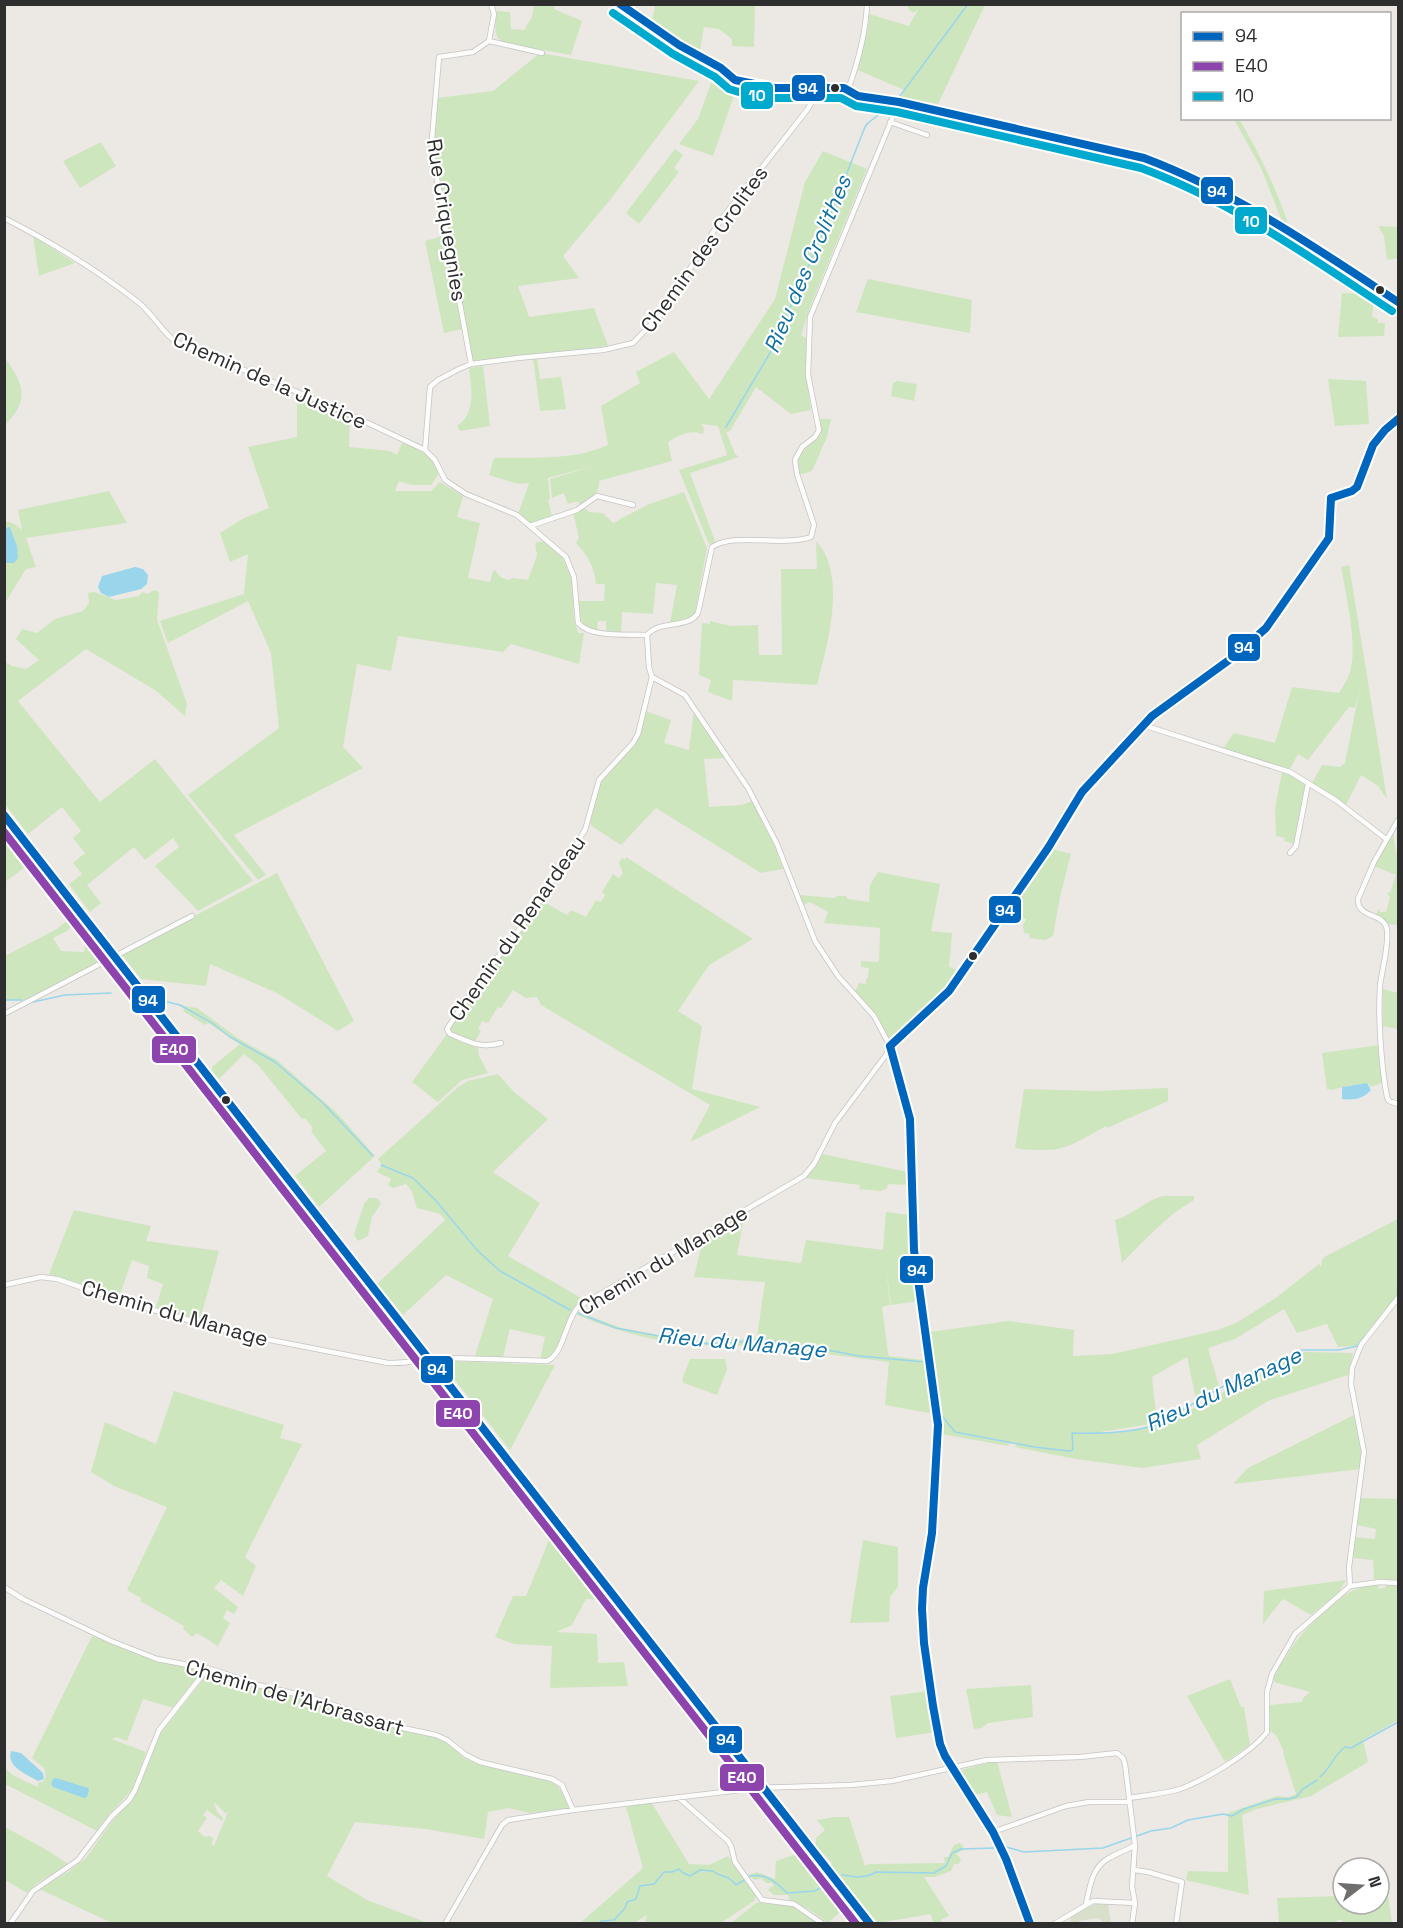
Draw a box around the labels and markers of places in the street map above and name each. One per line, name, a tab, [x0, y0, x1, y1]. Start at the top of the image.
unlabelled marker	[829, 82, 841, 94]
unlabelled marker	[1374, 284, 1386, 296]
unlabelled marker	[967, 950, 979, 962]
unlabelled marker	[220, 1094, 232, 1106]

